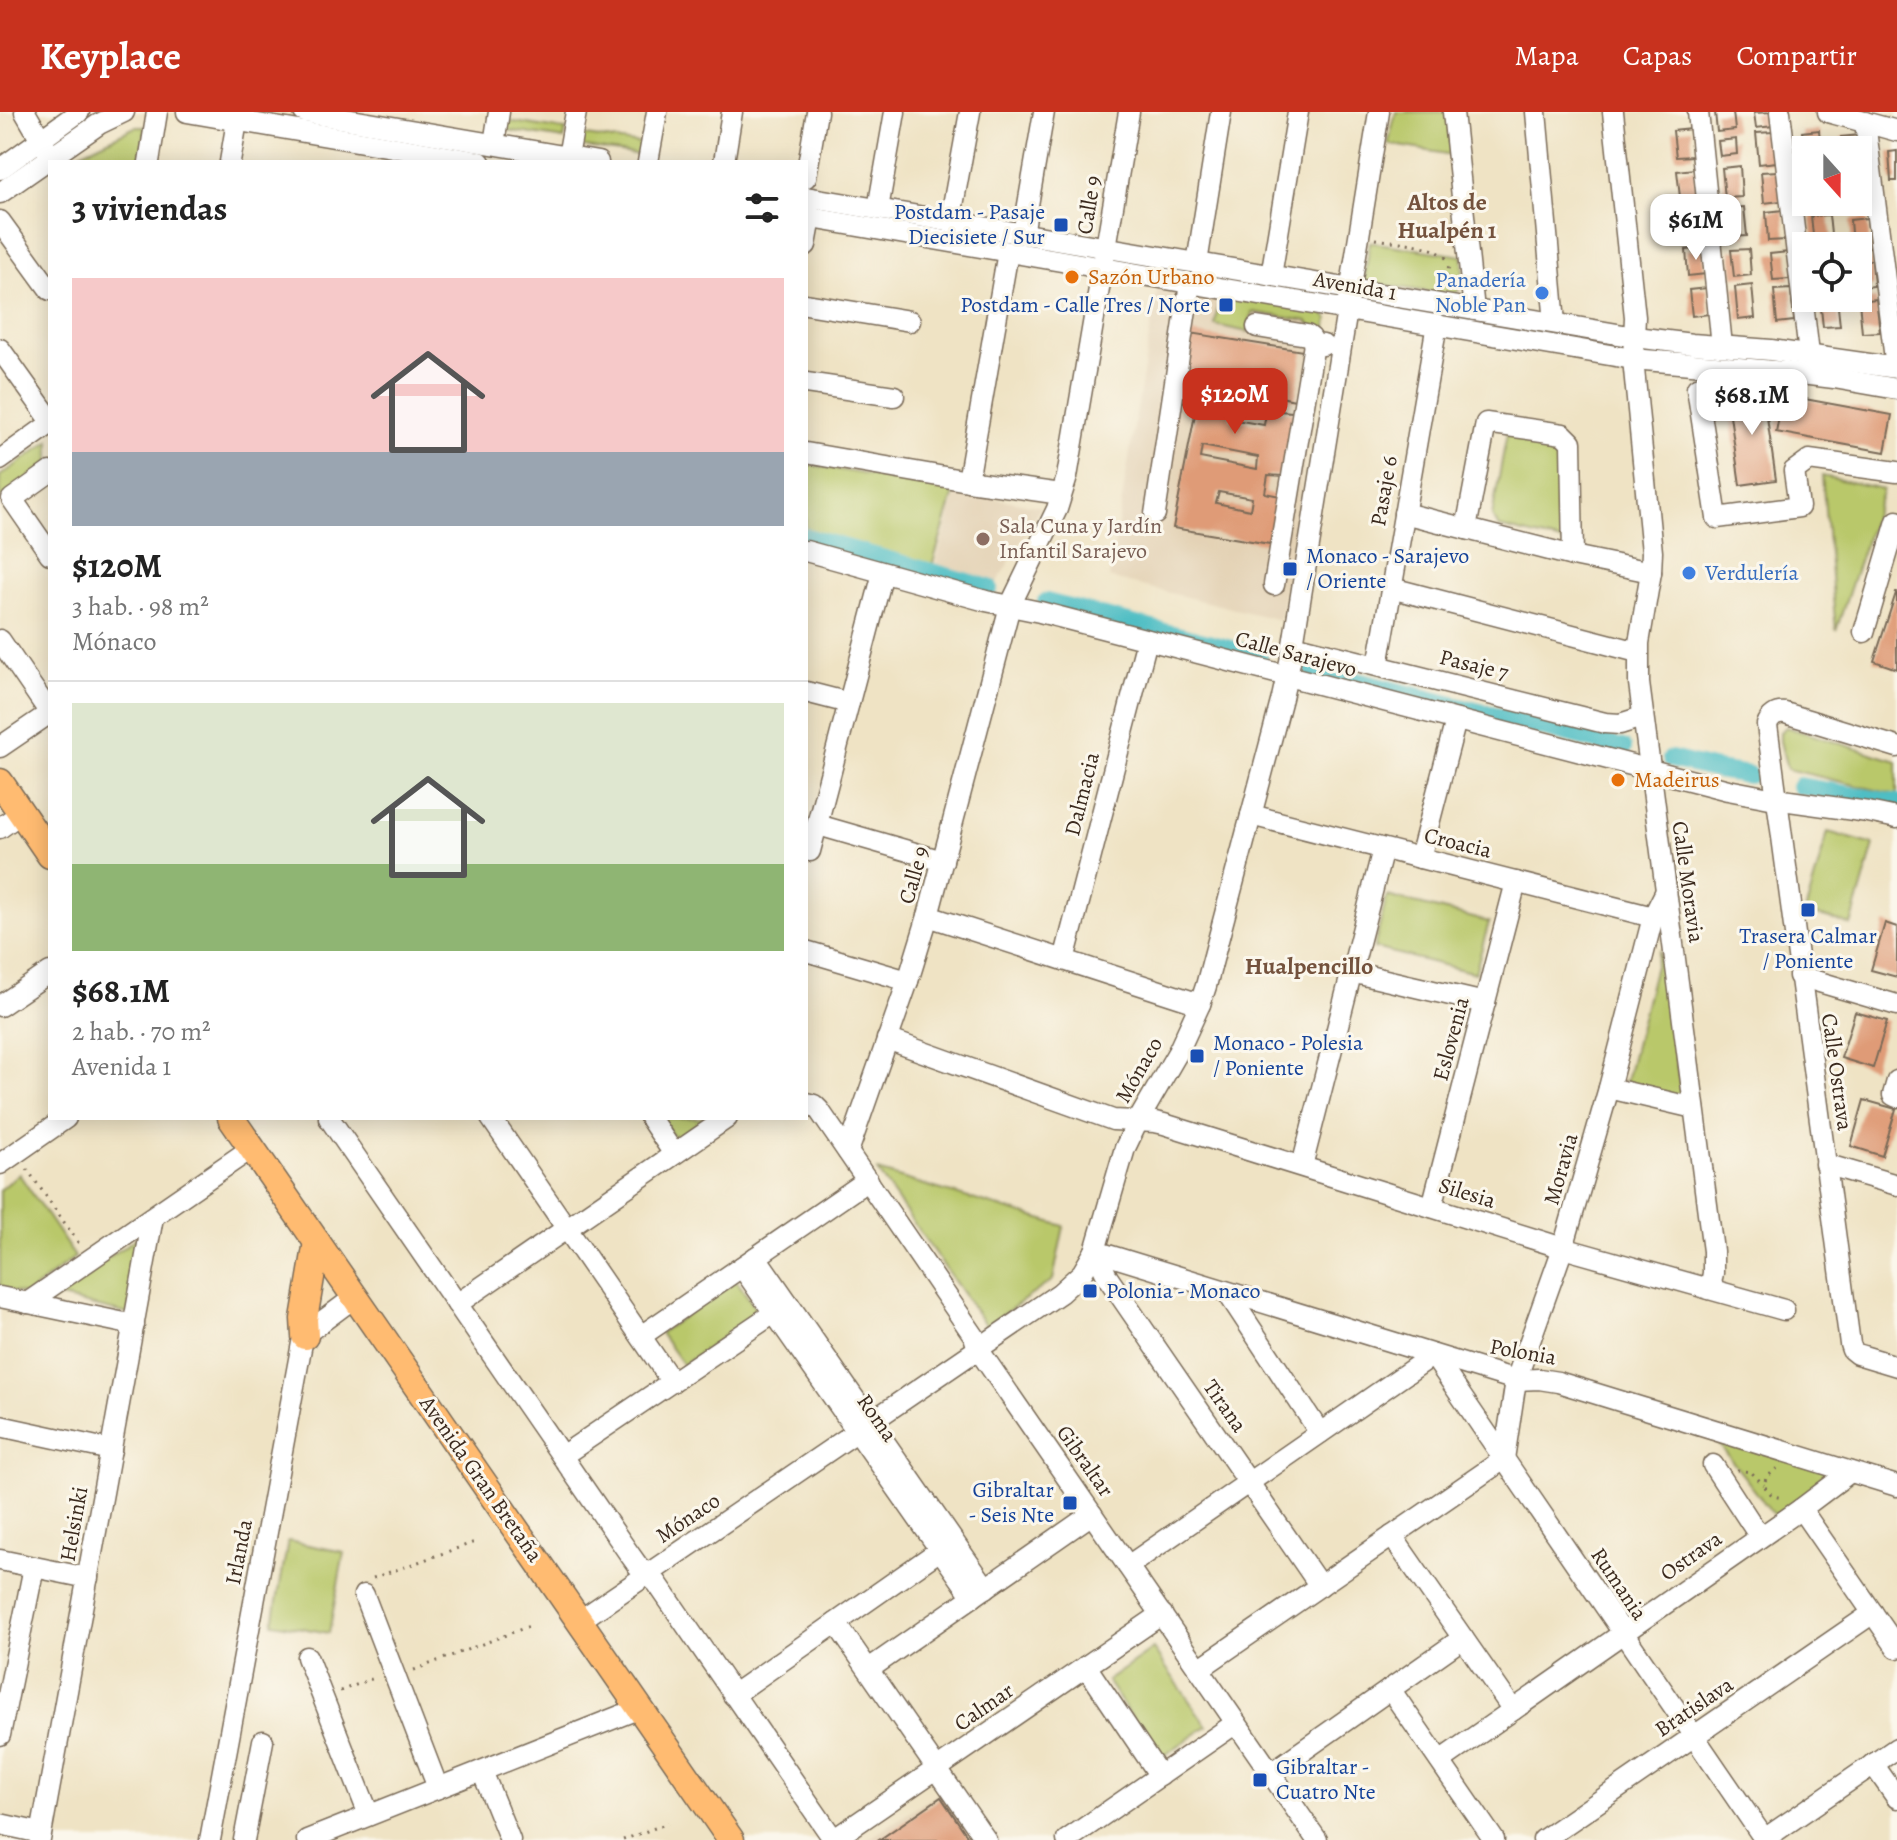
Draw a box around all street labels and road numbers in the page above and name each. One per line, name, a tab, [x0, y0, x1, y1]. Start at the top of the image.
street label: Calle 9	[1070, 174, 1108, 236]
street label: Avenida 1	[1310, 264, 1399, 308]
street label: Pasaje 6	[1363, 453, 1405, 529]
street label: Calle Sarajevo	[1232, 623, 1360, 685]
street label: Pasaje 7	[1436, 642, 1512, 688]
street label: Dalmacia	[1057, 748, 1107, 839]
street label: Calle Moravia	[1665, 819, 1711, 945]
street label: Croacia	[1421, 820, 1496, 866]
street label: Calle 9	[891, 843, 937, 907]
street label: Eslovenia	[1425, 993, 1477, 1084]
street label: Calle Ostrava	[1814, 1011, 1860, 1133]
street label: Mónaco	[1108, 1032, 1170, 1108]
street label: Moravia	[1536, 1129, 1586, 1208]
street label: Silesia	[1435, 1170, 1500, 1216]
street label: Polonia	[1487, 1331, 1559, 1373]
street label: Tirana	[1196, 1374, 1254, 1439]
street label: Roma	[850, 1388, 905, 1449]
street label: Avenida Gran Bretaña	[412, 1389, 550, 1569]
street label: Gibraltar	[1049, 1419, 1121, 1503]
street label: Helsinki	[53, 1484, 95, 1564]
street label: Mónaco	[650, 1486, 726, 1550]
street label: Irlanda	[218, 1516, 260, 1587]
street label: Ostrava	[1654, 1523, 1728, 1588]
street label: Rumania	[1584, 1542, 1655, 1627]
street label: Bratislava	[1649, 1669, 1740, 1744]
street label: Calmar	[948, 1676, 1020, 1738]

